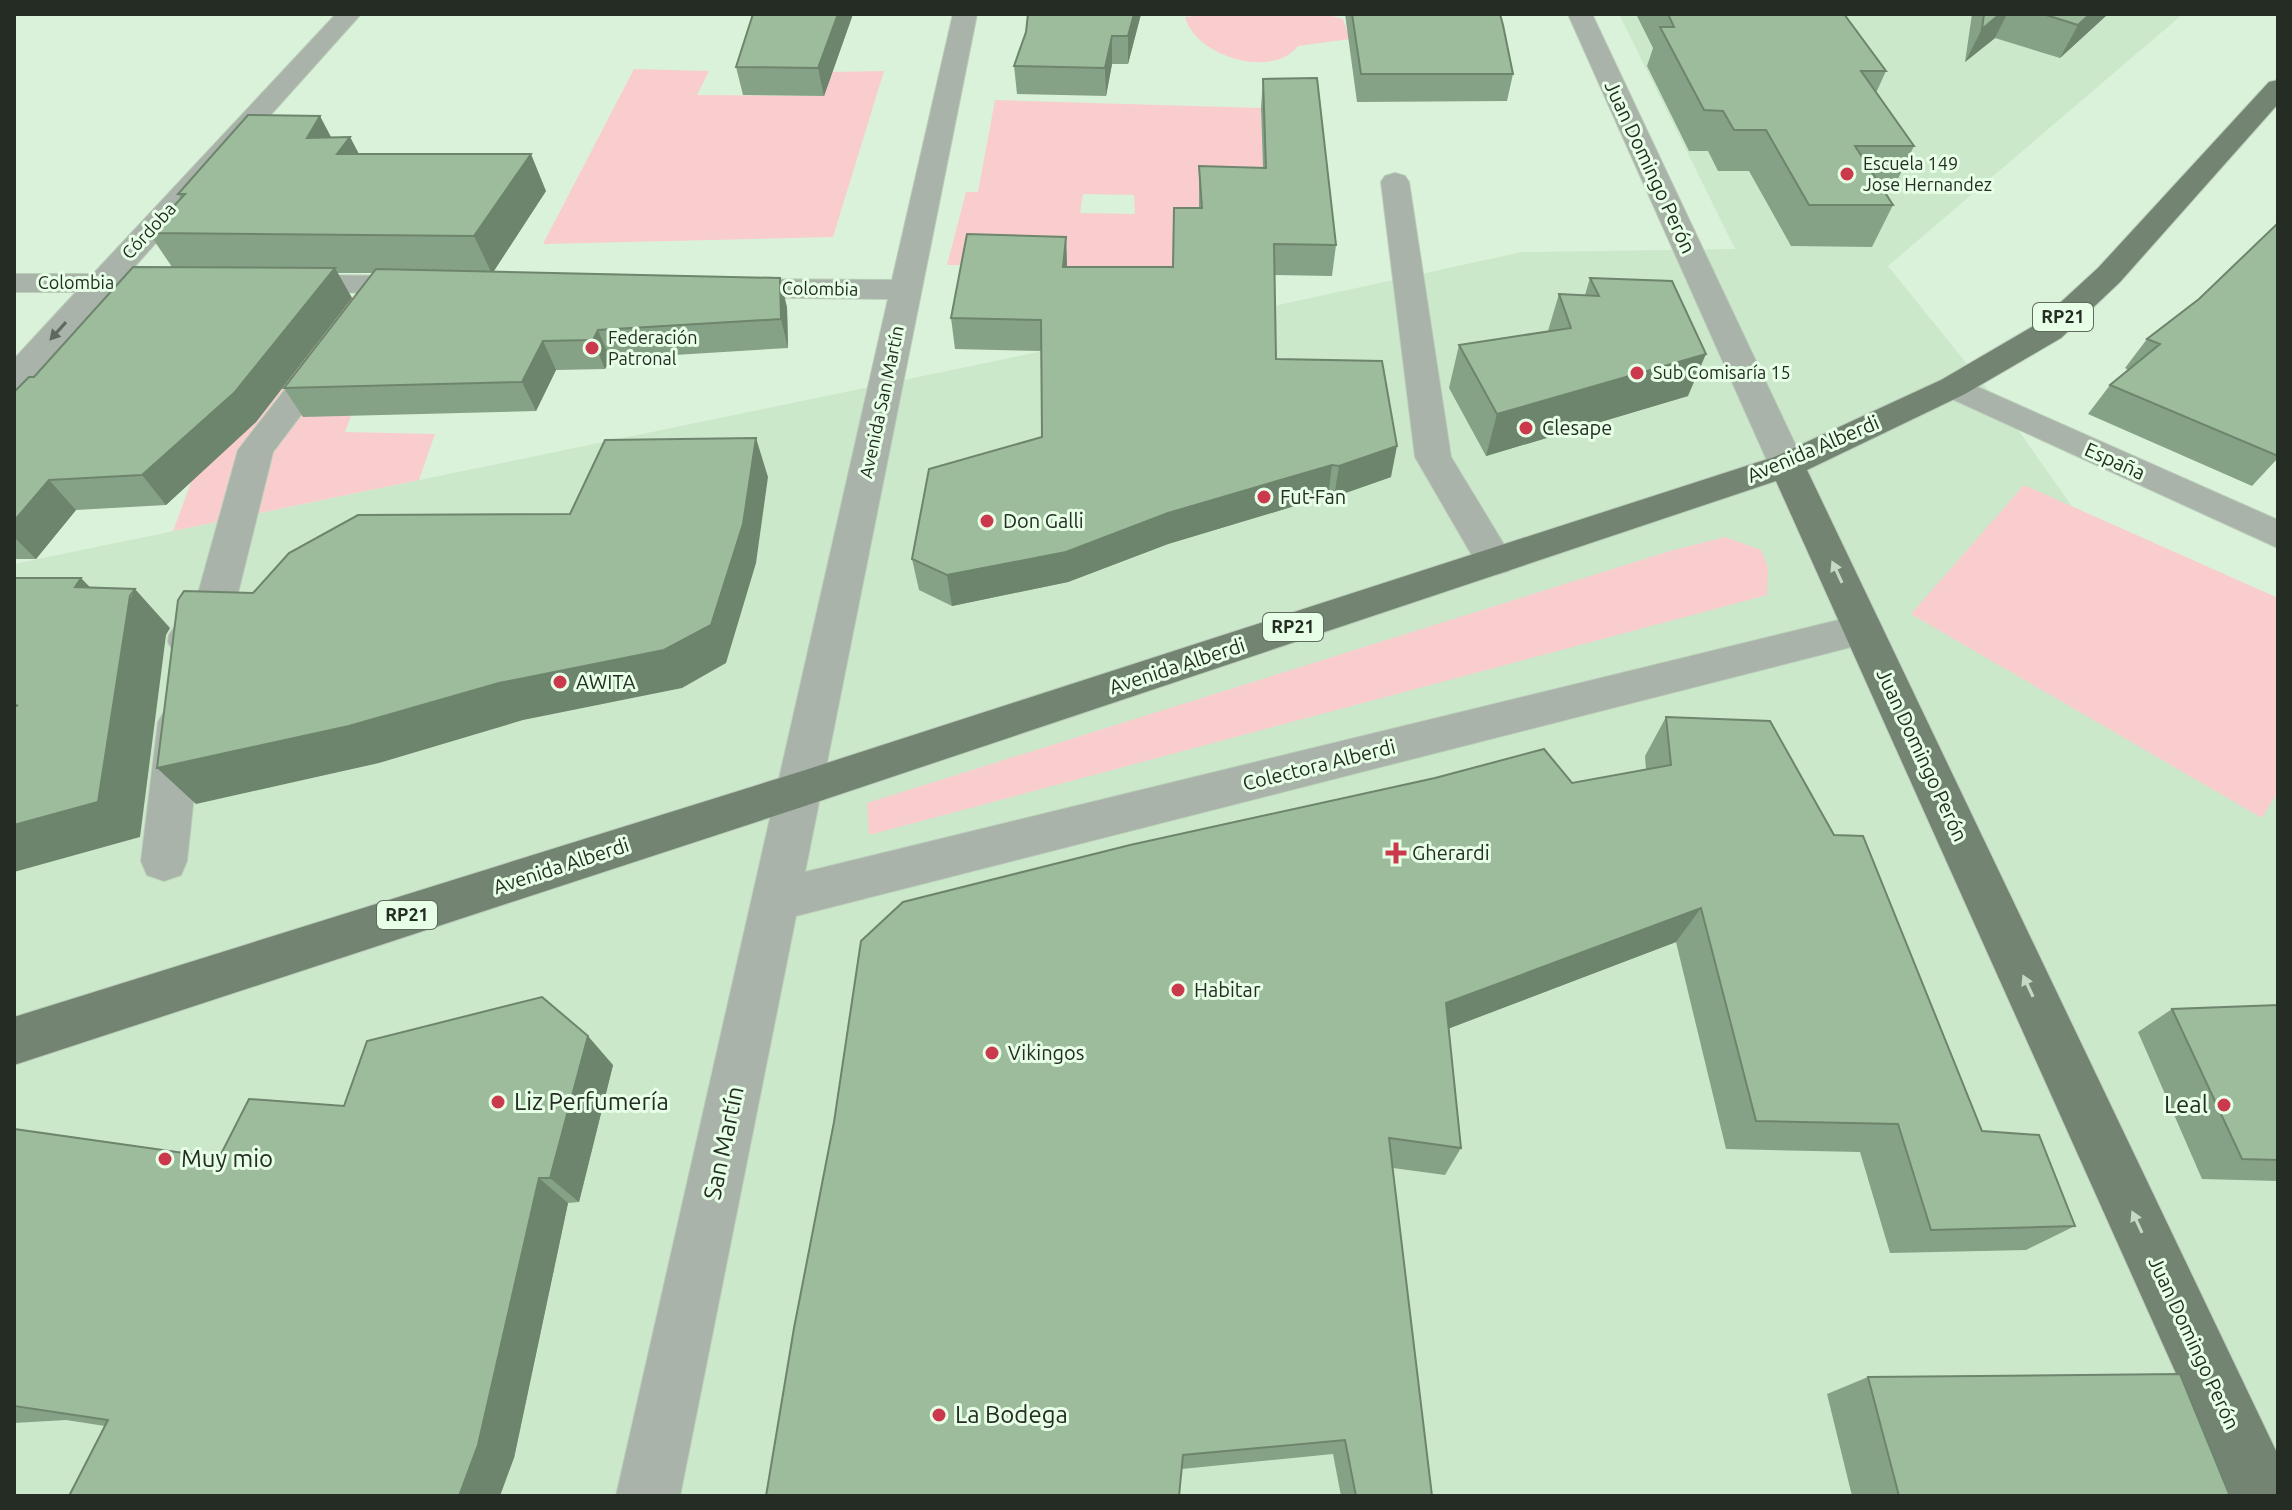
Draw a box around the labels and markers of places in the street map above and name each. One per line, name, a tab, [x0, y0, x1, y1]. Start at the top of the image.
place label: Escuela 149 Jose Hernandez	[1863, 153, 1992, 194]
marker: Escuela 149 Jose Hernandez	[1838, 165, 1856, 183]
place label: Federación Patronal	[608, 327, 697, 368]
marker: Federación Patronal	[583, 339, 601, 357]
place label: Sub Comisaría 15	[1653, 362, 1791, 382]
marker: Sub Comisaría 15	[1628, 364, 1646, 382]
place label: Clesape	[1542, 416, 1612, 439]
marker: Clesape	[1517, 419, 1535, 437]
place label: Fut-Fan	[1280, 485, 1346, 508]
marker: Fut-Fan	[1255, 488, 1273, 506]
place label: Don Galli	[1003, 509, 1084, 532]
marker: Don Galli	[978, 512, 996, 530]
place label: AWITA	[576, 670, 635, 693]
marker: AWITA	[551, 673, 569, 691]
place label: Gherardi	[1412, 841, 1490, 864]
marker: Gherardi	[1387, 844, 1405, 862]
place label: Habitar	[1194, 978, 1261, 1001]
marker: Habitar	[1169, 981, 1187, 999]
place label: Vikingos	[1008, 1041, 1084, 1064]
marker: Vikingos	[983, 1044, 1001, 1062]
place label: Liz Perfumería	[514, 1088, 669, 1115]
place label: Leal	[2164, 1091, 2208, 1118]
marker: Liz Perfumería	[489, 1093, 507, 1111]
marker: Leal	[2215, 1096, 2233, 1114]
place label: Muy mio	[181, 1145, 273, 1172]
marker: Muy mio	[156, 1150, 174, 1168]
place label: La Bodega	[955, 1401, 1068, 1428]
marker: La Bodega	[930, 1406, 948, 1424]

